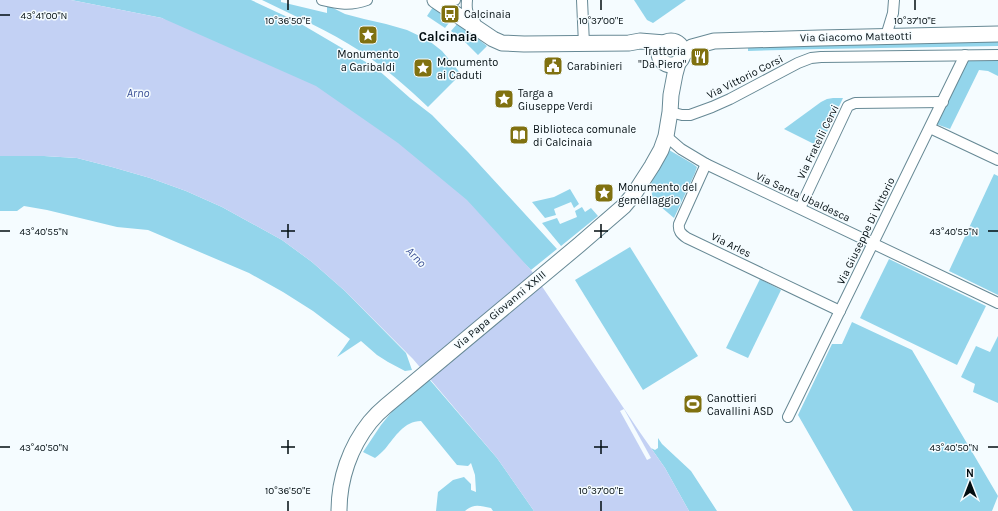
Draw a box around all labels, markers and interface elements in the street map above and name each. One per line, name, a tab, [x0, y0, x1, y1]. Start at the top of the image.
bus stop icon: Calcinaia	[439, 3, 461, 25]
place label: Calcinaia	[464, 8, 511, 21]
text: 43°41'00"N	[21, 10, 67, 22]
text: 10°36'50"E	[265, 15, 311, 27]
text: 10°37'00"E	[578, 15, 624, 27]
text: 10°37'10"E	[894, 15, 936, 27]
place icon: Monumento a Garibaldi	[357, 24, 379, 46]
district label: Calcinaia	[419, 29, 477, 44]
street label: Via Giacomo Matteotti	[800, 30, 912, 44]
place label: Trattoria "Da Piero"	[638, 45, 687, 71]
restaurant icon: Trattoria "Da Piero"	[689, 46, 711, 68]
place label: Monumento a Garibaldi	[337, 48, 399, 74]
street label: Via Vittorio Corsi	[705, 52, 785, 102]
public building icon: Carabinieri	[542, 55, 564, 77]
place label: Monumento ai Caduti	[437, 56, 498, 82]
place icon: Monumento ai Caduti	[412, 57, 434, 79]
place label: Carabinieri	[567, 60, 622, 73]
water label: Arno	[127, 86, 149, 100]
place label: Targa a Giuseppe Verdi	[518, 87, 593, 113]
place icon: Targa a Giuseppe Verdi	[493, 88, 515, 110]
street label: Via Fratelli Cervi	[794, 103, 842, 181]
place label: Biblioteca comunale di Calcinaia	[533, 123, 637, 149]
library icon: Biblioteca comunale di Calcinaia	[508, 124, 530, 146]
street label: Via Santa Ubaldesca	[754, 169, 852, 225]
street label: Via Giuseppe Di Vittorio	[834, 175, 898, 287]
place label: Monumento del gemellaggio	[618, 181, 697, 207]
place icon: Monumento del gemellaggio	[593, 182, 615, 204]
text: 43°40'55"N	[20, 226, 68, 238]
text: 43°40'55"N	[930, 226, 978, 238]
street label: Via Arles	[709, 230, 753, 260]
water label: Arno	[403, 244, 429, 270]
street label: Via Papa Giovanni XXIII	[451, 268, 549, 352]
place label: Canottieri Cavallini ASD	[707, 392, 774, 418]
sports icon: Canottieri Cavallini ASD	[682, 393, 704, 415]
text: 43°40'50"N	[19, 442, 69, 454]
text: 43°40'50"N	[929, 442, 979, 454]
north arrow	[950, 463, 990, 503]
text: N	[966, 467, 974, 480]
text: 10°36'50"E	[265, 485, 311, 497]
text: 10°37'00"E	[578, 485, 624, 497]

